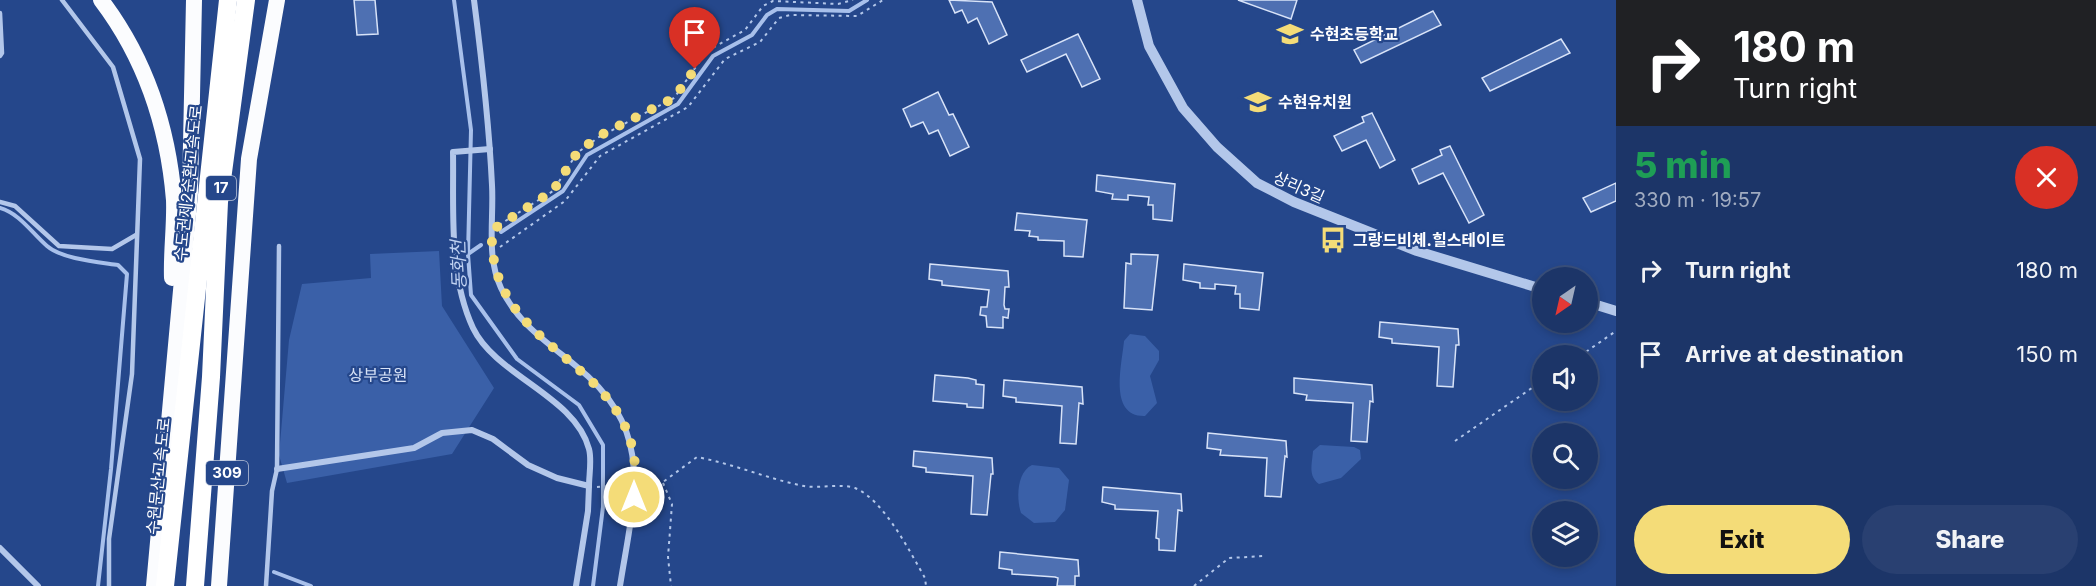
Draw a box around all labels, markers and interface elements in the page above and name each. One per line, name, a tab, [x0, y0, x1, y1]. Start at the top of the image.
pin	[669, 7, 720, 69]
icon: arrive	[678, 16, 711, 49]
school or university icon: 수현초등학교	[1275, 19, 1305, 49]
text: 180 m	[1733, 21, 1855, 72]
place label: 수현초등학교	[1310, 24, 1399, 44]
icon: right	[1634, 24, 1712, 102]
text: Turn right	[1733, 72, 1857, 105]
school or university icon: 수현유치원	[1243, 87, 1273, 117]
place label: 수현유치원	[1278, 92, 1352, 112]
street label: 수도권제2순환고속도로	[170, 104, 206, 262]
text: 5 min	[1634, 143, 1732, 187]
button: close	[2015, 146, 2078, 209]
street label: 상리3길	[1270, 167, 1328, 207]
road number: 17	[206, 176, 236, 200]
text: 330 m · 19:57	[1634, 188, 1761, 212]
bus stop icon: 그랑드비체.힐스테이트	[1318, 225, 1348, 255]
place label: 그랑드비체.힐스테이트	[1353, 230, 1506, 250]
water label: 동화천	[447, 237, 470, 290]
icon: right	[1634, 254, 1667, 287]
text: Turn right	[1685, 257, 1791, 283]
text: 180 m	[2016, 257, 2078, 283]
north arrow	[1532, 267, 1598, 333]
map controls	[1532, 267, 1598, 567]
icon: arrive	[1634, 338, 1667, 371]
text: Arrive at destination	[1685, 341, 1904, 367]
text: 150 m	[2016, 341, 2078, 367]
button: sound	[1532, 345, 1598, 411]
park label: 상부공원	[349, 365, 407, 385]
street label: 수원문산고속도로	[142, 416, 174, 536]
button: search	[1532, 423, 1598, 489]
road number: 309	[206, 461, 248, 485]
position arrow	[602, 465, 666, 529]
button: layers	[1532, 501, 1598, 567]
button: Exit	[1634, 505, 1850, 574]
button: Share	[1862, 505, 2078, 574]

